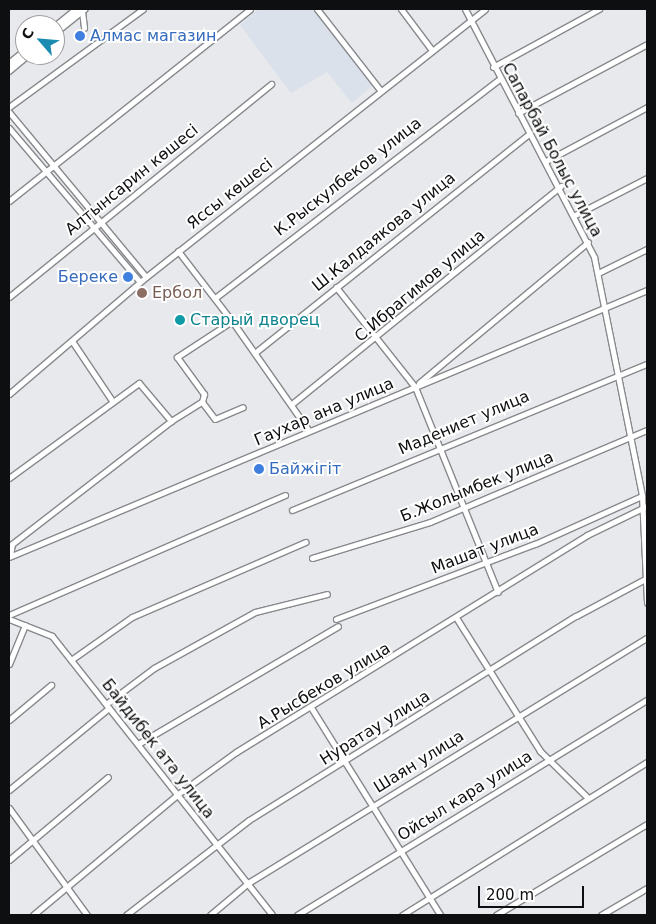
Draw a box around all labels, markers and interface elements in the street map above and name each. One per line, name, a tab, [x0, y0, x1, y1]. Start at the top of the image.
north arrow	[15, 15, 65, 65]
text: С	[18, 25, 37, 42]
place label: Алмас магазин	[90, 26, 216, 46]
marker: Алмас магазин	[74, 30, 86, 42]
street label: Сапарбай Болыс улица	[498, 59, 606, 241]
street label: К.Рыскулбеков улица	[271, 114, 425, 240]
street label: Алтынсарин көшесі	[62, 120, 202, 240]
street label: Яссы көшесі	[183, 155, 277, 233]
street label: Ш.Калдаякова улица	[309, 168, 459, 296]
street label: С.Ибрагимов улица	[351, 226, 489, 346]
place label: Береке	[58, 267, 118, 287]
marker: Береке	[122, 271, 134, 283]
place label: Ербол	[152, 283, 202, 303]
marker: Ербол	[136, 287, 148, 299]
place label: Старый дворец	[190, 310, 320, 330]
marker: Старый дворец	[174, 314, 186, 326]
street label: Гаухар ана улица	[251, 374, 397, 450]
street label: Мадениет улица	[396, 387, 532, 459]
street label: Б.Жолымбек улица	[398, 448, 556, 526]
place label: Байжігіт	[269, 459, 341, 479]
marker: Байжігіт	[253, 463, 265, 475]
street label: Машат улица	[429, 520, 541, 578]
street label: А.Рысбеков улица	[254, 639, 394, 733]
street label: Байдибек ата улица	[98, 675, 218, 823]
street label: Нуратау улица	[317, 686, 433, 770]
street label: Шаян улица	[370, 727, 468, 797]
street label: Ойсыл кара улица	[394, 747, 536, 845]
scale bar	[481, 876, 587, 908]
text: 200 m	[486, 886, 534, 904]

